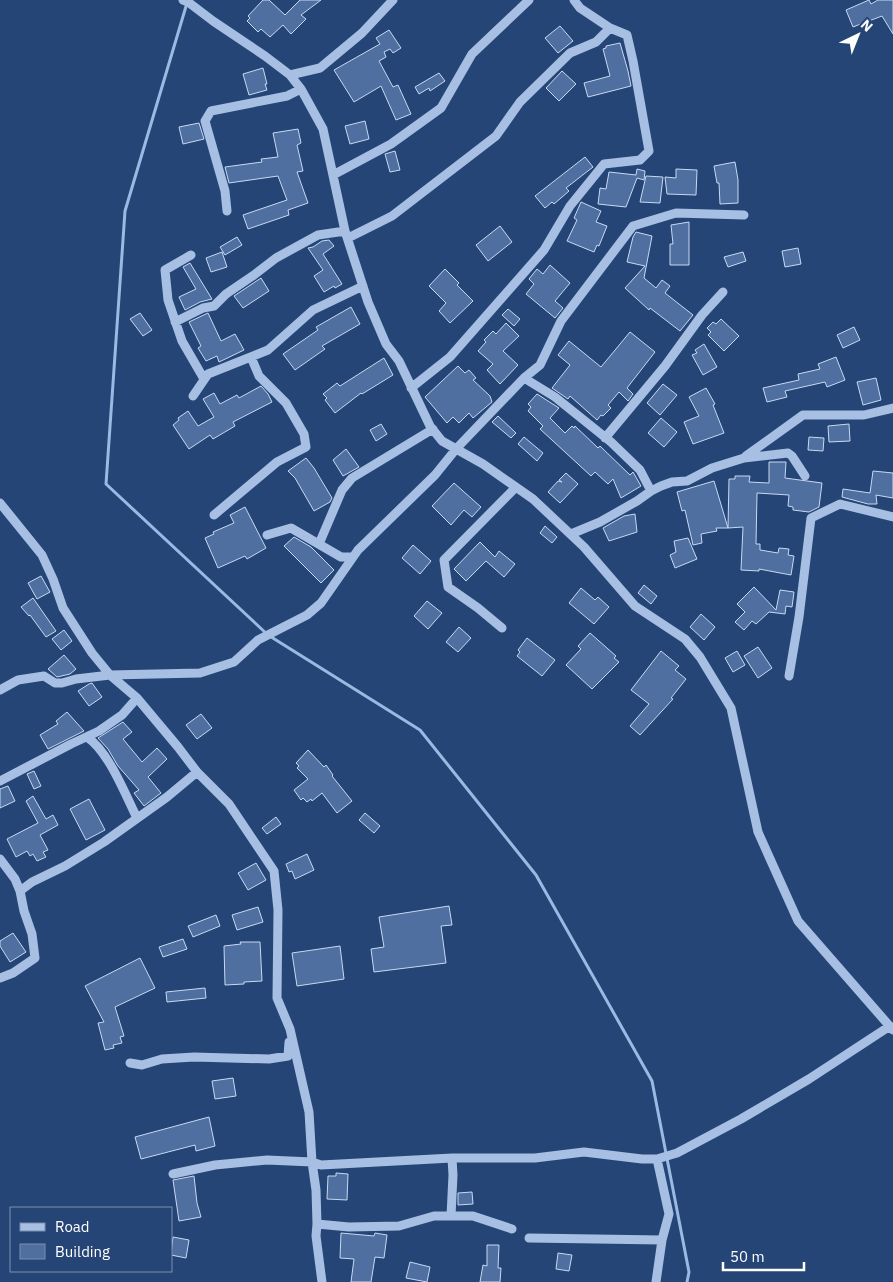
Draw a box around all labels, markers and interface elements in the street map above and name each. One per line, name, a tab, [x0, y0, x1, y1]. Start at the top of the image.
north arrow	[833, 10, 883, 60]
text: N	[857, 15, 877, 36]
legend	[10, 1207, 172, 1272]
text: Road	[55, 1217, 90, 1236]
scale bar	[723, 1240, 804, 1272]
text: Building	[55, 1242, 110, 1261]
text: 50 m	[730, 1247, 765, 1266]

